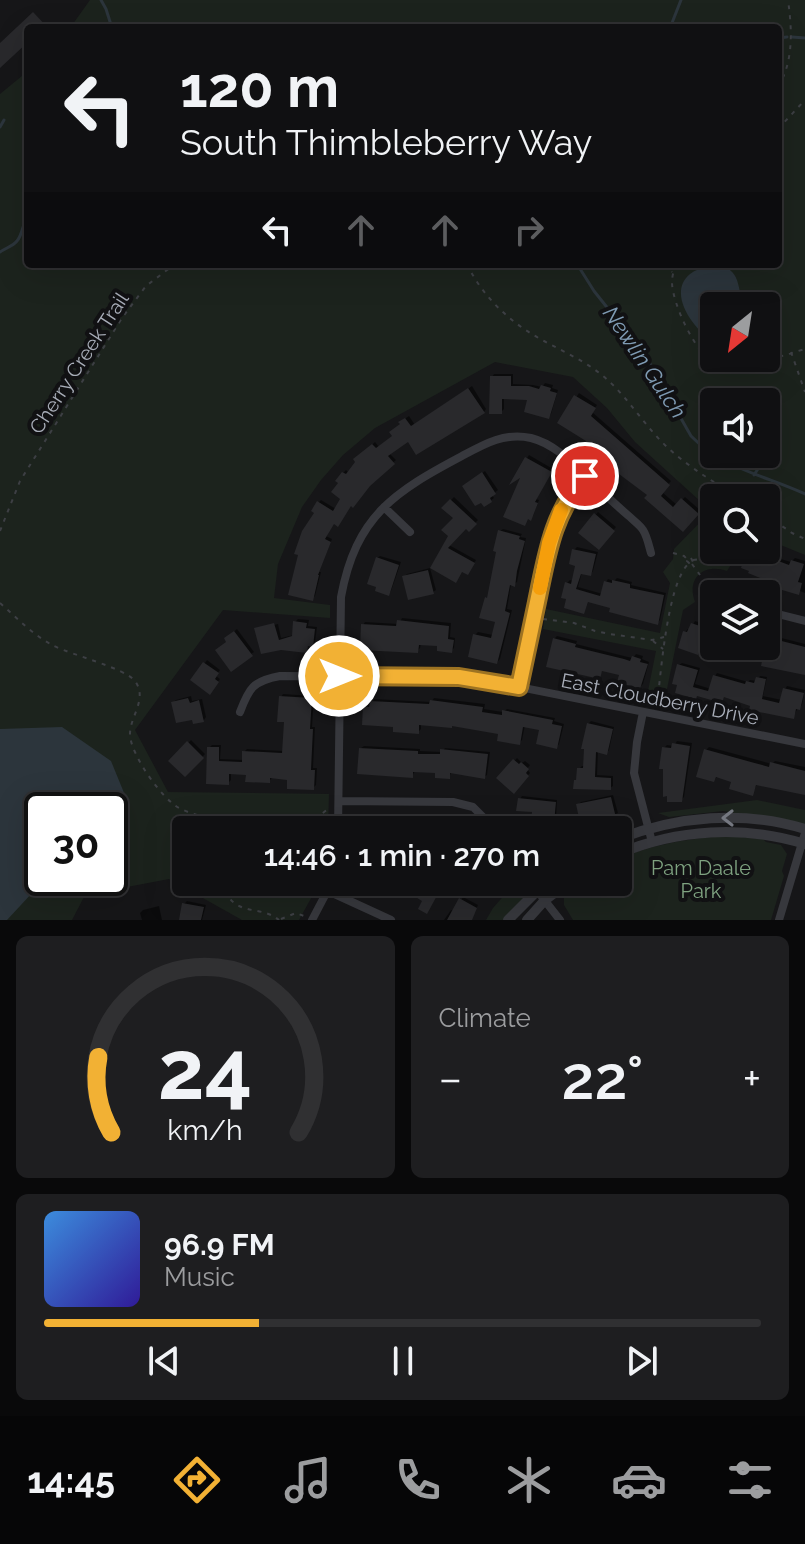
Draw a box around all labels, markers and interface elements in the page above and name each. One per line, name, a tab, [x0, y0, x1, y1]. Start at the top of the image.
text: 120 m	[180, 54, 339, 120]
icon: left	[48, 56, 152, 160]
text: South Thimbleberry Way	[180, 121, 592, 163]
icon: left	[255, 208, 299, 252]
icon: ahead	[339, 208, 383, 252]
icon: ahead	[423, 208, 467, 252]
icon: right	[507, 208, 551, 252]
street label: Cherry Creek Trail	[24, 287, 134, 438]
north arrow	[700, 292, 780, 372]
map controls	[700, 292, 780, 660]
water label: Newlin Gulch	[598, 301, 692, 423]
button: sound	[700, 388, 780, 468]
pin	[551, 442, 619, 510]
icon: arrive	[563, 454, 607, 498]
button: search	[700, 484, 780, 564]
button: layers	[700, 580, 780, 660]
position arrow	[297, 634, 381, 718]
street label: East Cloudberry Drive	[559, 668, 761, 730]
speed limit sign: 30	[24, 792, 128, 896]
one-way arrow	[721, 809, 734, 827]
text: 14:46 · 1 min · 270 m	[264, 838, 540, 873]
park label: Pam Daale Park	[651, 856, 751, 903]
text: Climate	[439, 1003, 531, 1033]
text: 24	[158, 1021, 252, 1118]
text: 22°	[561, 1043, 644, 1113]
text: −	[439, 1053, 462, 1104]
text: +	[743, 1053, 761, 1104]
text: km/h	[168, 1113, 243, 1147]
text: 96.9 FM	[164, 1227, 275, 1262]
text: Music	[164, 1262, 235, 1292]
icon: previous	[142, 1339, 186, 1383]
icon: pause	[381, 1339, 425, 1383]
icon: next	[620, 1339, 664, 1383]
icon: directions	[169, 1452, 225, 1508]
icon: music	[280, 1452, 336, 1508]
icon: phone	[390, 1452, 446, 1508]
icon: climate	[501, 1452, 557, 1508]
icon: car	[611, 1452, 667, 1508]
icon: filters	[722, 1452, 778, 1508]
text: 14:45	[27, 1459, 115, 1501]

